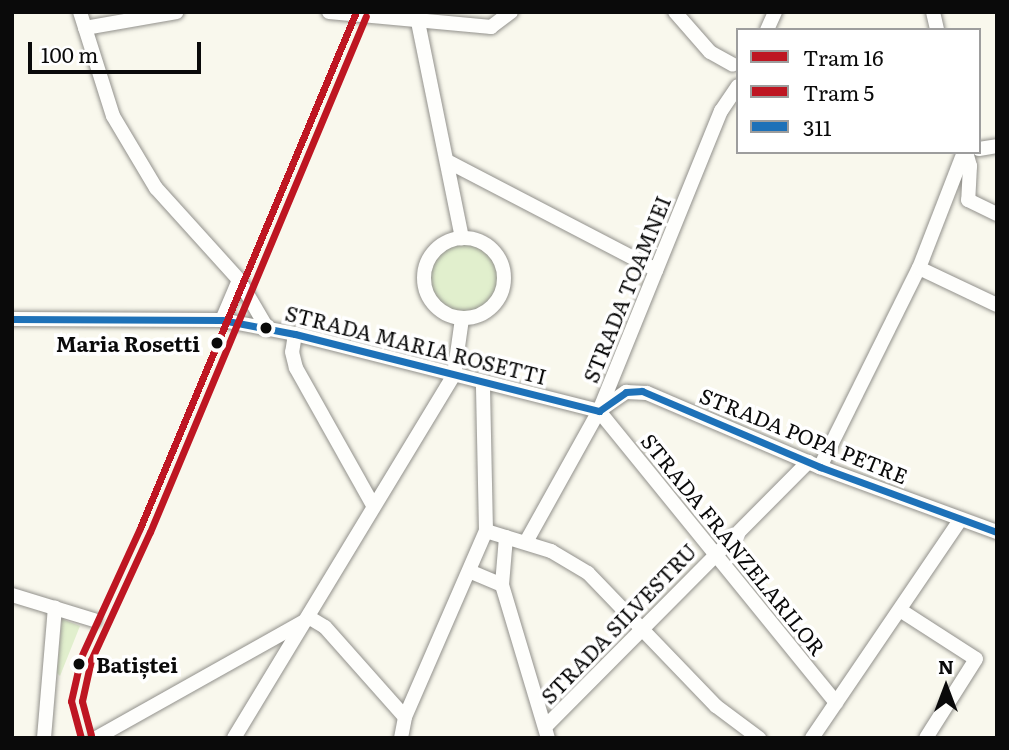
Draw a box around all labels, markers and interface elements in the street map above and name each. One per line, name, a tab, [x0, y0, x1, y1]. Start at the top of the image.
scale bar	[32, 28, 205, 72]
legend	[736, 28, 981, 154]
text: 100 m	[41, 38, 98, 69]
text: Tram 16	[803, 41, 883, 72]
text: Tram 5	[803, 76, 874, 107]
text: 311	[803, 111, 831, 142]
street label: STRADA TOAMNEI	[577, 192, 675, 386]
street label: STRADA MARIA ROSETTI	[283, 299, 549, 389]
unlabelled marker	[259, 321, 273, 335]
place label: Maria Rosetti	[56, 330, 200, 356]
marker: Maria Rosetti	[206, 332, 228, 354]
street label: STRADA POPA PETRE	[696, 382, 912, 488]
street label: STRADA FRANZELARILOR	[637, 428, 831, 660]
street label: STRADA SILVESTRU	[535, 538, 701, 708]
place label: Batiștei	[96, 651, 178, 677]
north arrow	[911, 652, 981, 722]
text: N	[938, 652, 954, 680]
marker: Batiștei	[68, 653, 90, 675]

